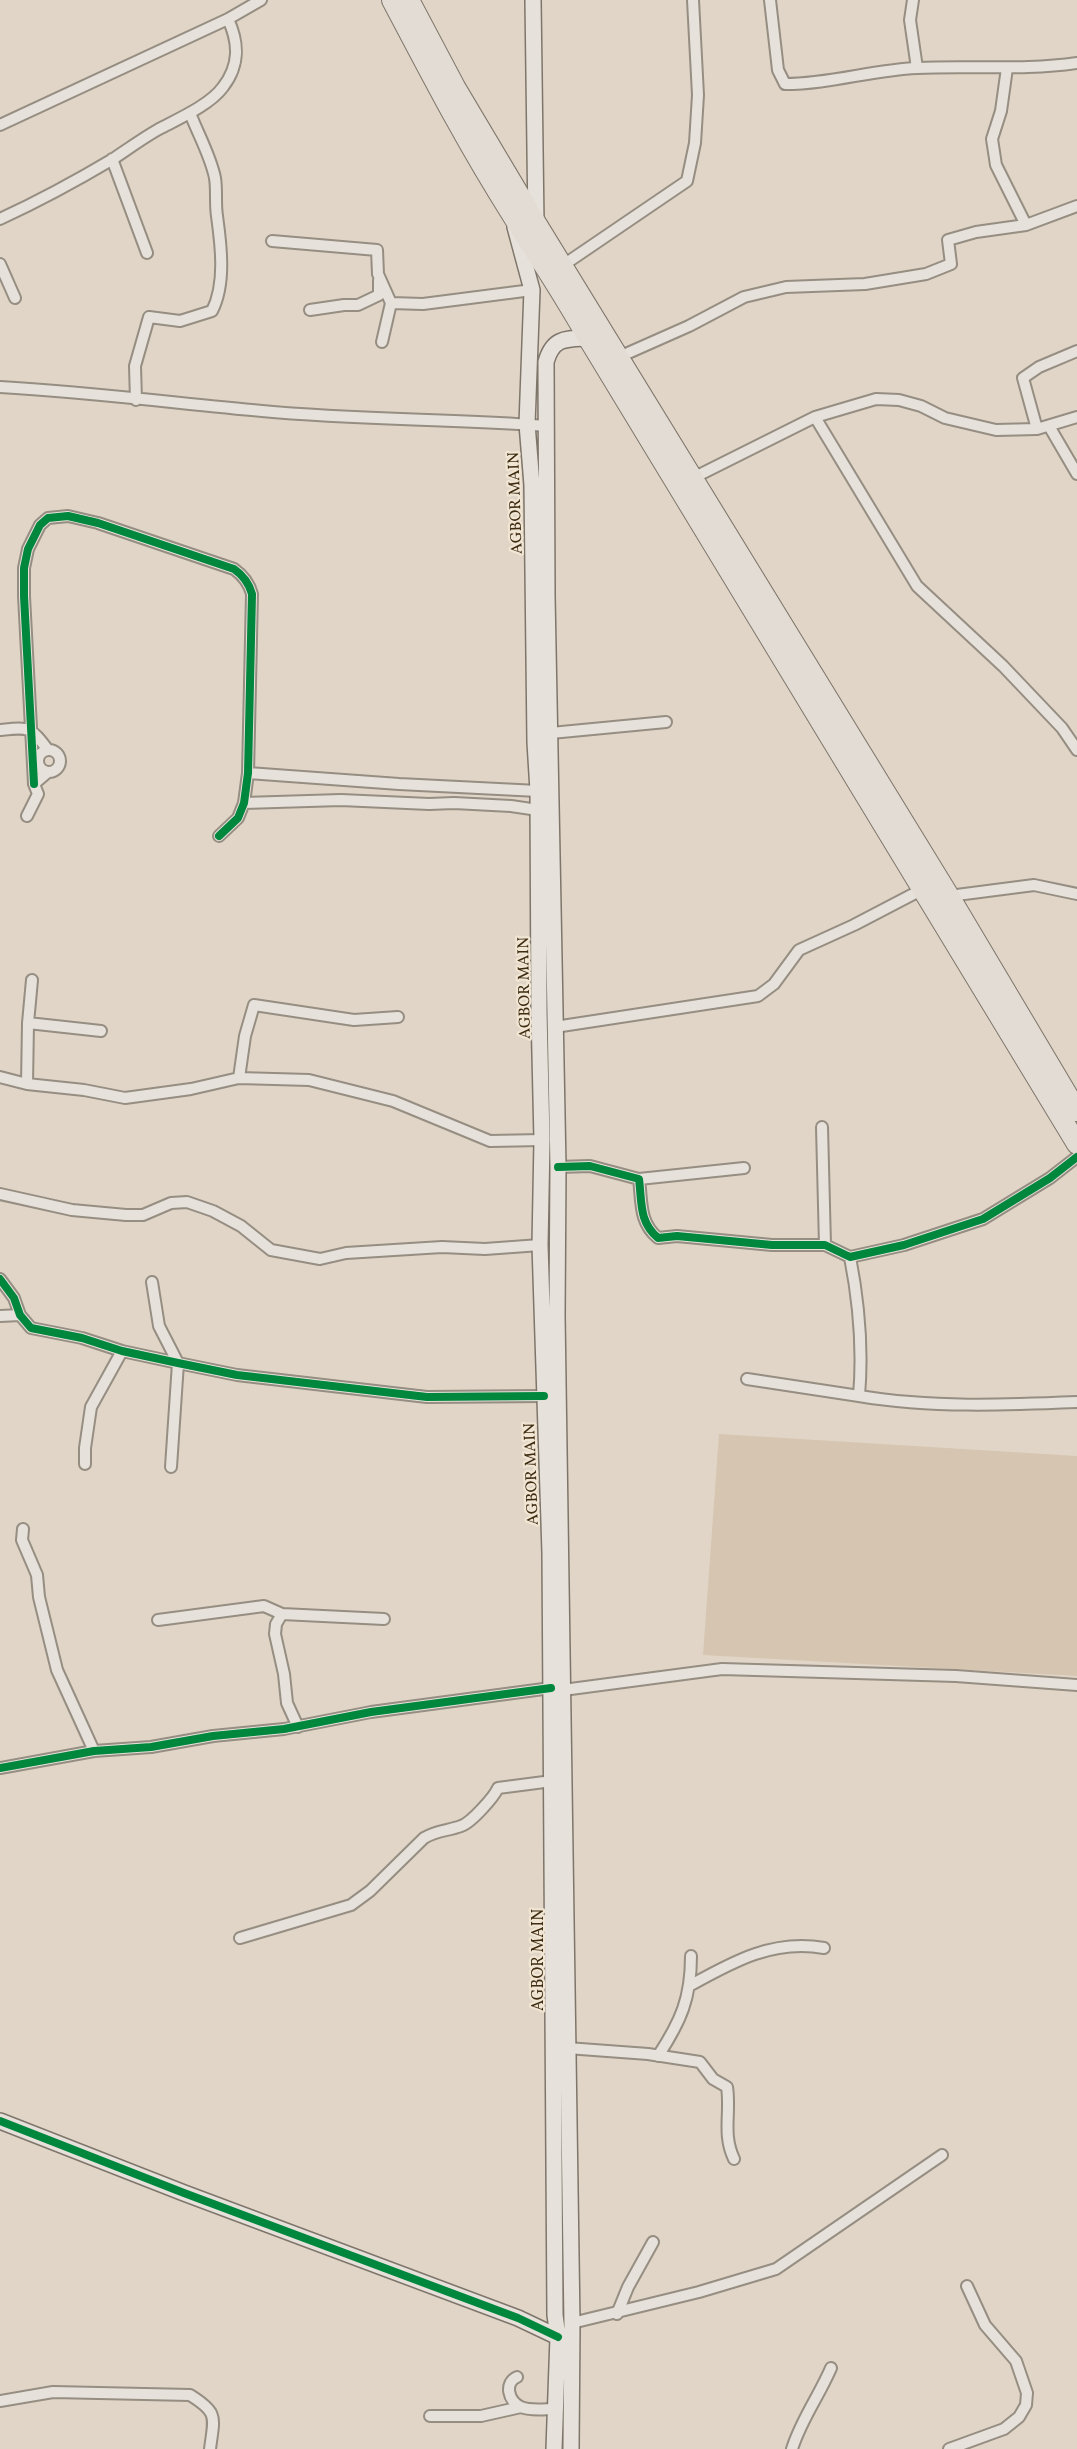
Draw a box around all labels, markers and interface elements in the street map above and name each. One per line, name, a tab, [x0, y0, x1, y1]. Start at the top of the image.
street label: AGBOR MAIN	[506, 452, 528, 554]
street label: AGBOR MAIN	[516, 937, 536, 1039]
street label: AGBOR MAIN	[522, 1423, 544, 1525]
street label: AGBOR MAIN	[530, 1909, 550, 2011]

